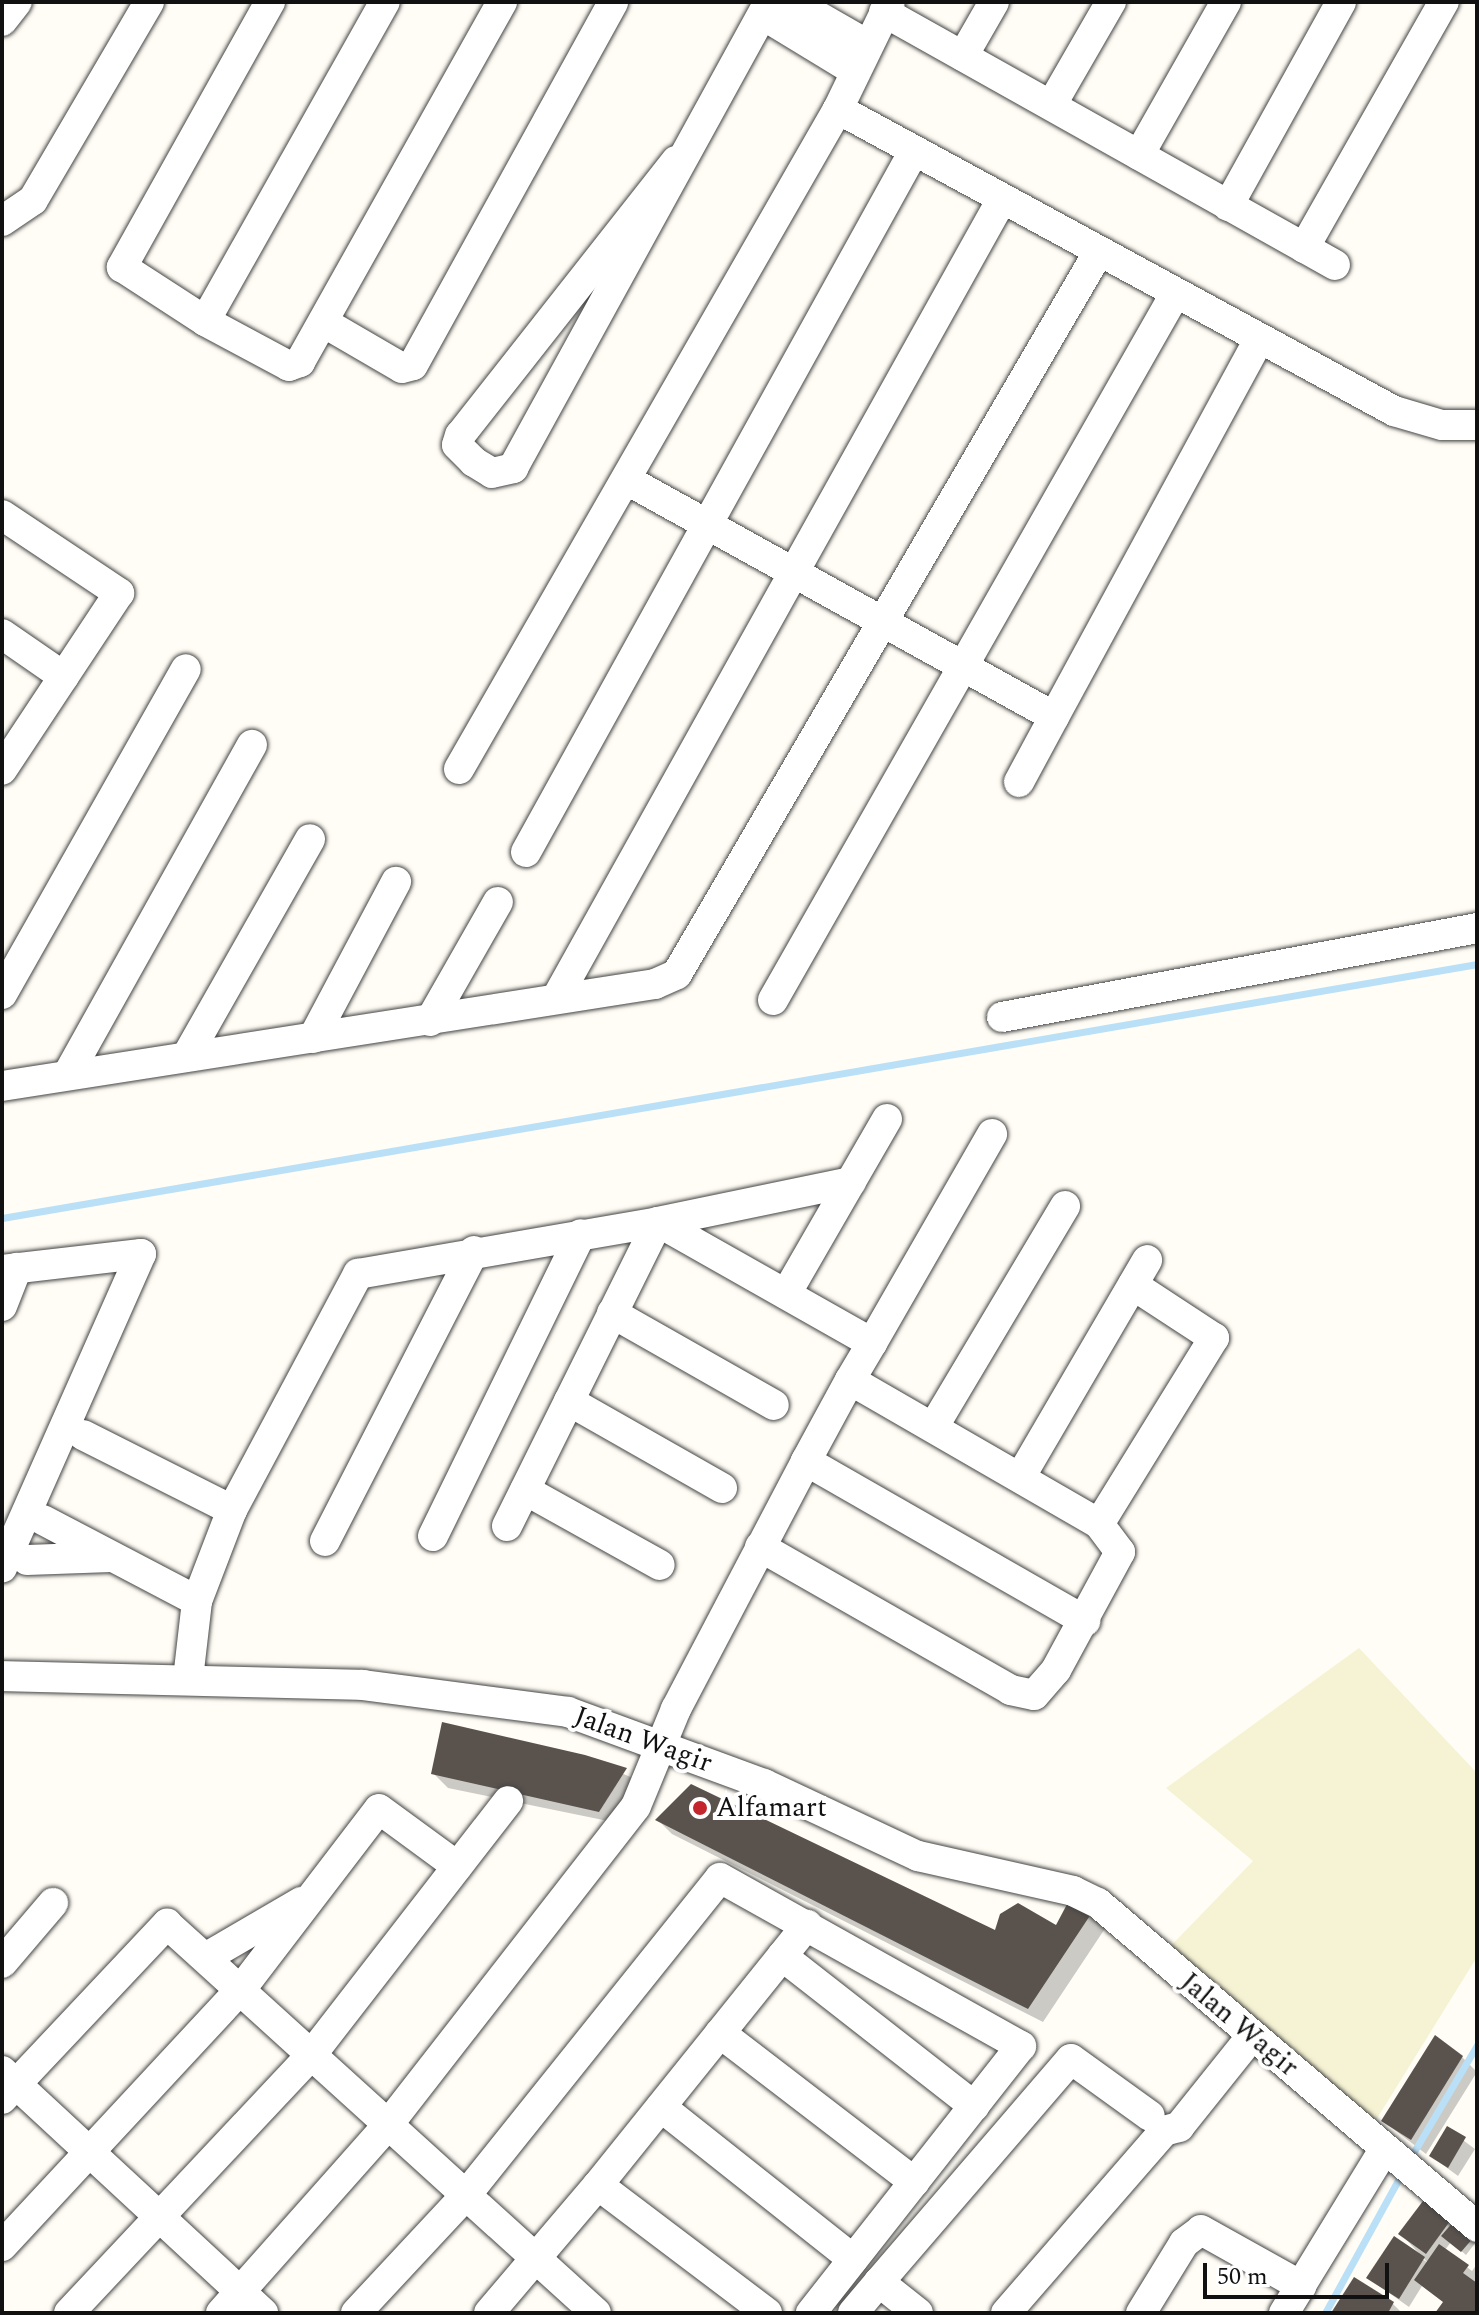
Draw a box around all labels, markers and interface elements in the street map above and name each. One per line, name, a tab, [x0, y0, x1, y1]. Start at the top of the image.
street label: Jalan Wagir	[569, 1700, 717, 1780]
place label: Alfamart	[716, 1791, 827, 1825]
marker: Alfamart	[691, 1799, 709, 1817]
street label: Jalan Wagir	[1173, 1966, 1305, 2084]
scale bar	[1207, 2247, 1393, 2297]
text: 50 m	[1217, 2259, 1268, 2295]

